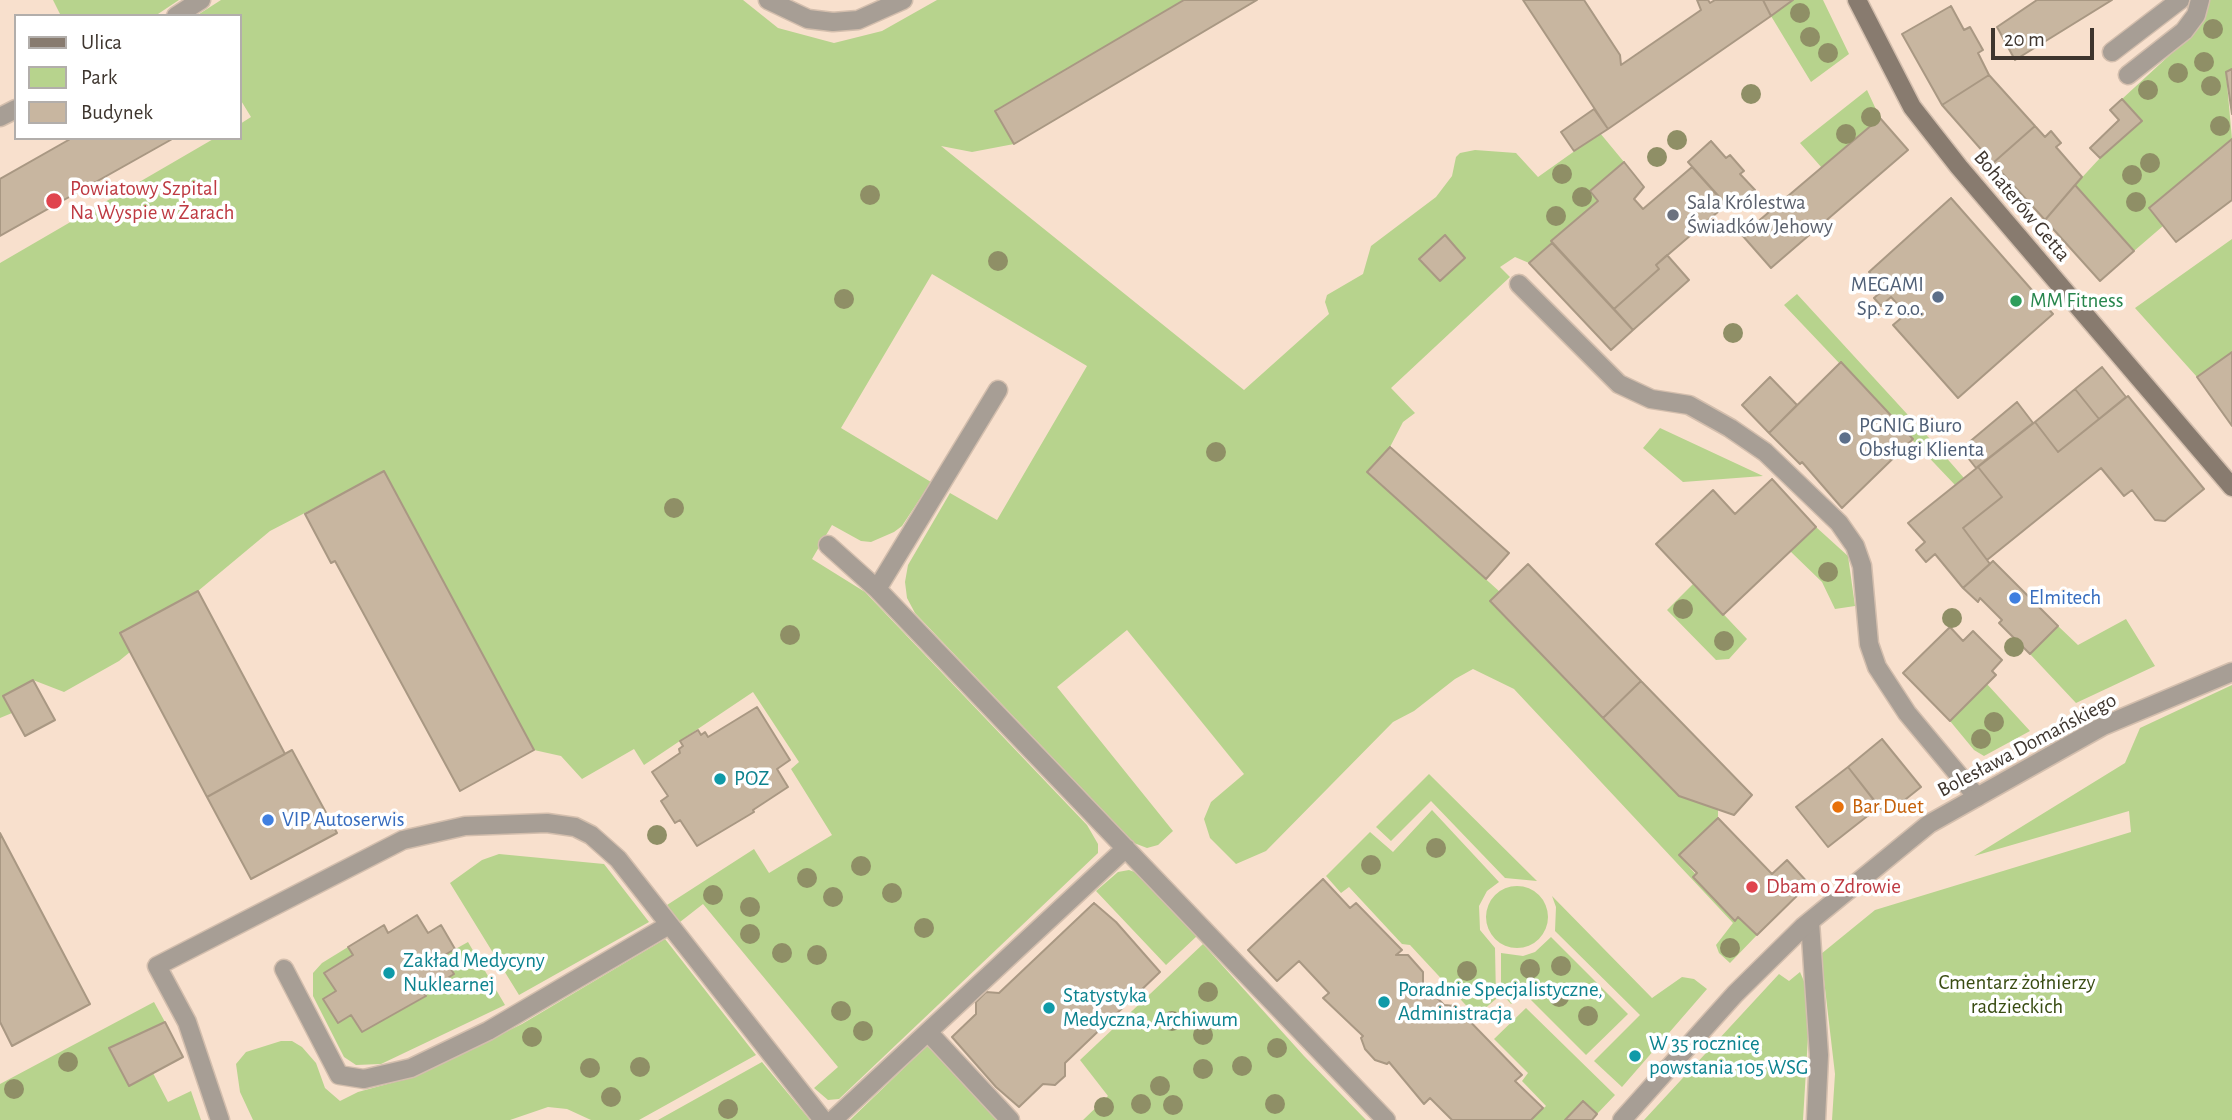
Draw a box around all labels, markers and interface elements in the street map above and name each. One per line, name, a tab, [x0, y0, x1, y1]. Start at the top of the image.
legend	[14, 14, 242, 140]
scale bar	[1994, 14, 2097, 58]
text: 20 m	[2004, 29, 2045, 50]
text: Ulica	[81, 32, 122, 53]
text: Park	[81, 67, 117, 88]
text: Budynek	[81, 102, 153, 123]
street label: Bohaterów Getta	[1968, 145, 2076, 267]
place label: Powiatowy Szpital Na Wyspie w Żarach	[70, 176, 234, 226]
place label: Sala Królestwa Świadków Jehowy	[1687, 190, 1833, 240]
marker: Powiatowy Szpital Na Wyspie w Żarach	[44, 191, 64, 211]
marker: Sala Królestwa Świadków Jehowy	[1665, 207, 1681, 223]
place label: MEGAMI Sp. z o.o.	[1851, 272, 1924, 322]
place label: MM Fitness	[2030, 288, 2124, 314]
marker: MEGAMI Sp. z o.o.	[1930, 289, 1946, 305]
marker: MM Fitness	[2008, 293, 2024, 309]
place label: PGNIG Biuro Obsługi Klienta	[1859, 413, 1985, 463]
marker: PGNIG Biuro Obsługi Klienta	[1837, 430, 1853, 446]
place label: Elmitech	[2029, 585, 2101, 611]
marker: Elmitech	[2007, 590, 2023, 606]
street label: Bolesława Domańskiego	[1933, 687, 2121, 803]
place label: POZ	[734, 766, 769, 792]
marker: POZ	[712, 771, 728, 787]
place label: Bar Duet	[1852, 794, 1924, 820]
marker: Bar Duet	[1830, 799, 1846, 815]
place label: VIP Autoserwis	[282, 807, 404, 833]
marker: VIP Autoserwis	[260, 812, 276, 828]
place label: Dbam o Zdrowie	[1766, 874, 1901, 900]
marker: Dbam o Zdrowie	[1744, 879, 1760, 895]
place label: Zakład Medycyny Nuklearnej	[403, 948, 545, 998]
marker: Zakład Medycyny Nuklearnej	[381, 965, 397, 981]
park label: Cmentarz żołnierzy radzieckich	[1938, 970, 2096, 1020]
place label: Poradnie Specjalistyczne, Administracja	[1398, 977, 1603, 1027]
place label: Statystyka Medyczna, Archiwum	[1063, 983, 1238, 1033]
marker: Poradnie Specjalistyczne, Administracja	[1376, 994, 1392, 1010]
marker: Statystyka Medyczna, Archiwum	[1041, 1000, 1057, 1016]
place label: W 35 rocznicę powstania 105 WSG	[1649, 1031, 1808, 1081]
marker: W 35 rocznicę powstania 105 WSG	[1627, 1048, 1643, 1064]

